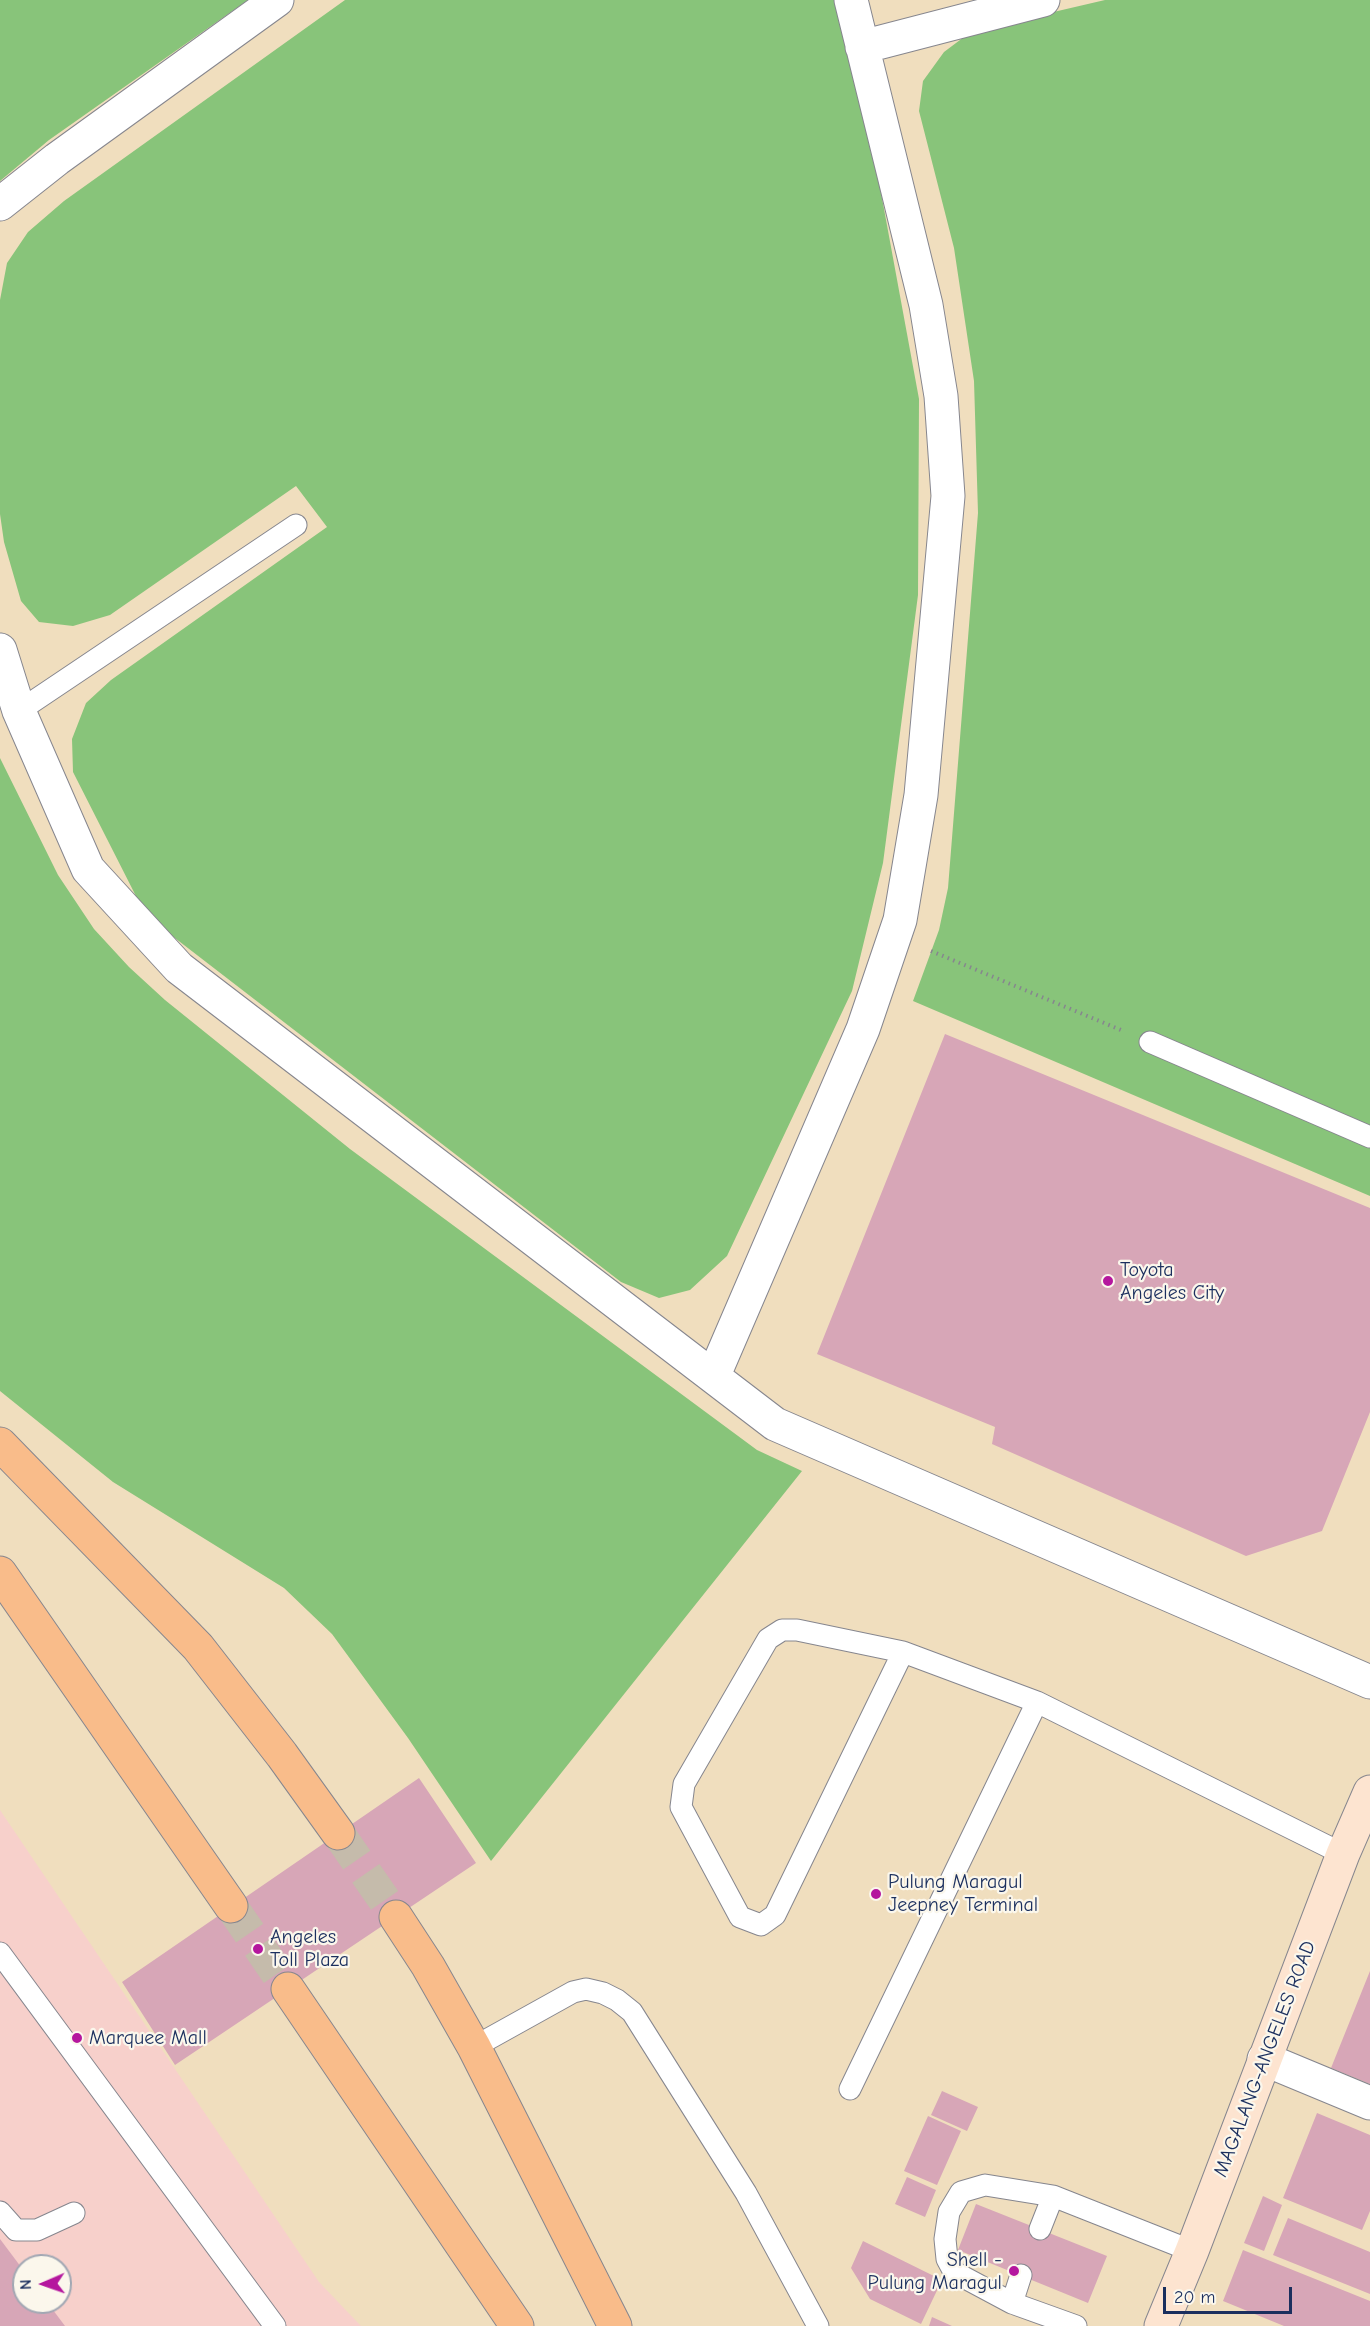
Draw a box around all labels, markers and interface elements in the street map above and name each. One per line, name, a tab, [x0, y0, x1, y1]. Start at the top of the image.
place label: Toyota Angeles City	[1120, 1258, 1224, 1305]
marker: Toyota Angeles City	[1101, 1274, 1115, 1288]
place label: Pulung Maragul Jeepney Terminal	[888, 1870, 1038, 1917]
marker: Pulung Maragul Jeepney Terminal	[869, 1887, 883, 1901]
place label: Angeles Toll Plaza	[270, 1925, 349, 1972]
street label: MAGALANG-ANGELES ROAD	[1209, 1937, 1321, 2181]
marker: Angeles Toll Plaza	[251, 1942, 265, 1956]
place label: Marquee Mall	[89, 2026, 207, 2050]
marker: Marquee Mall	[70, 2031, 84, 2045]
place label: Shell - Pulung Maragul	[867, 2248, 1002, 2295]
north arrow	[12, 2254, 72, 2314]
marker: Shell - Pulung Maragul	[1007, 2264, 1021, 2278]
scale bar	[1166, 2275, 1295, 2313]
text: N	[17, 2279, 35, 2290]
text: 20 m	[1174, 2287, 1215, 2308]

